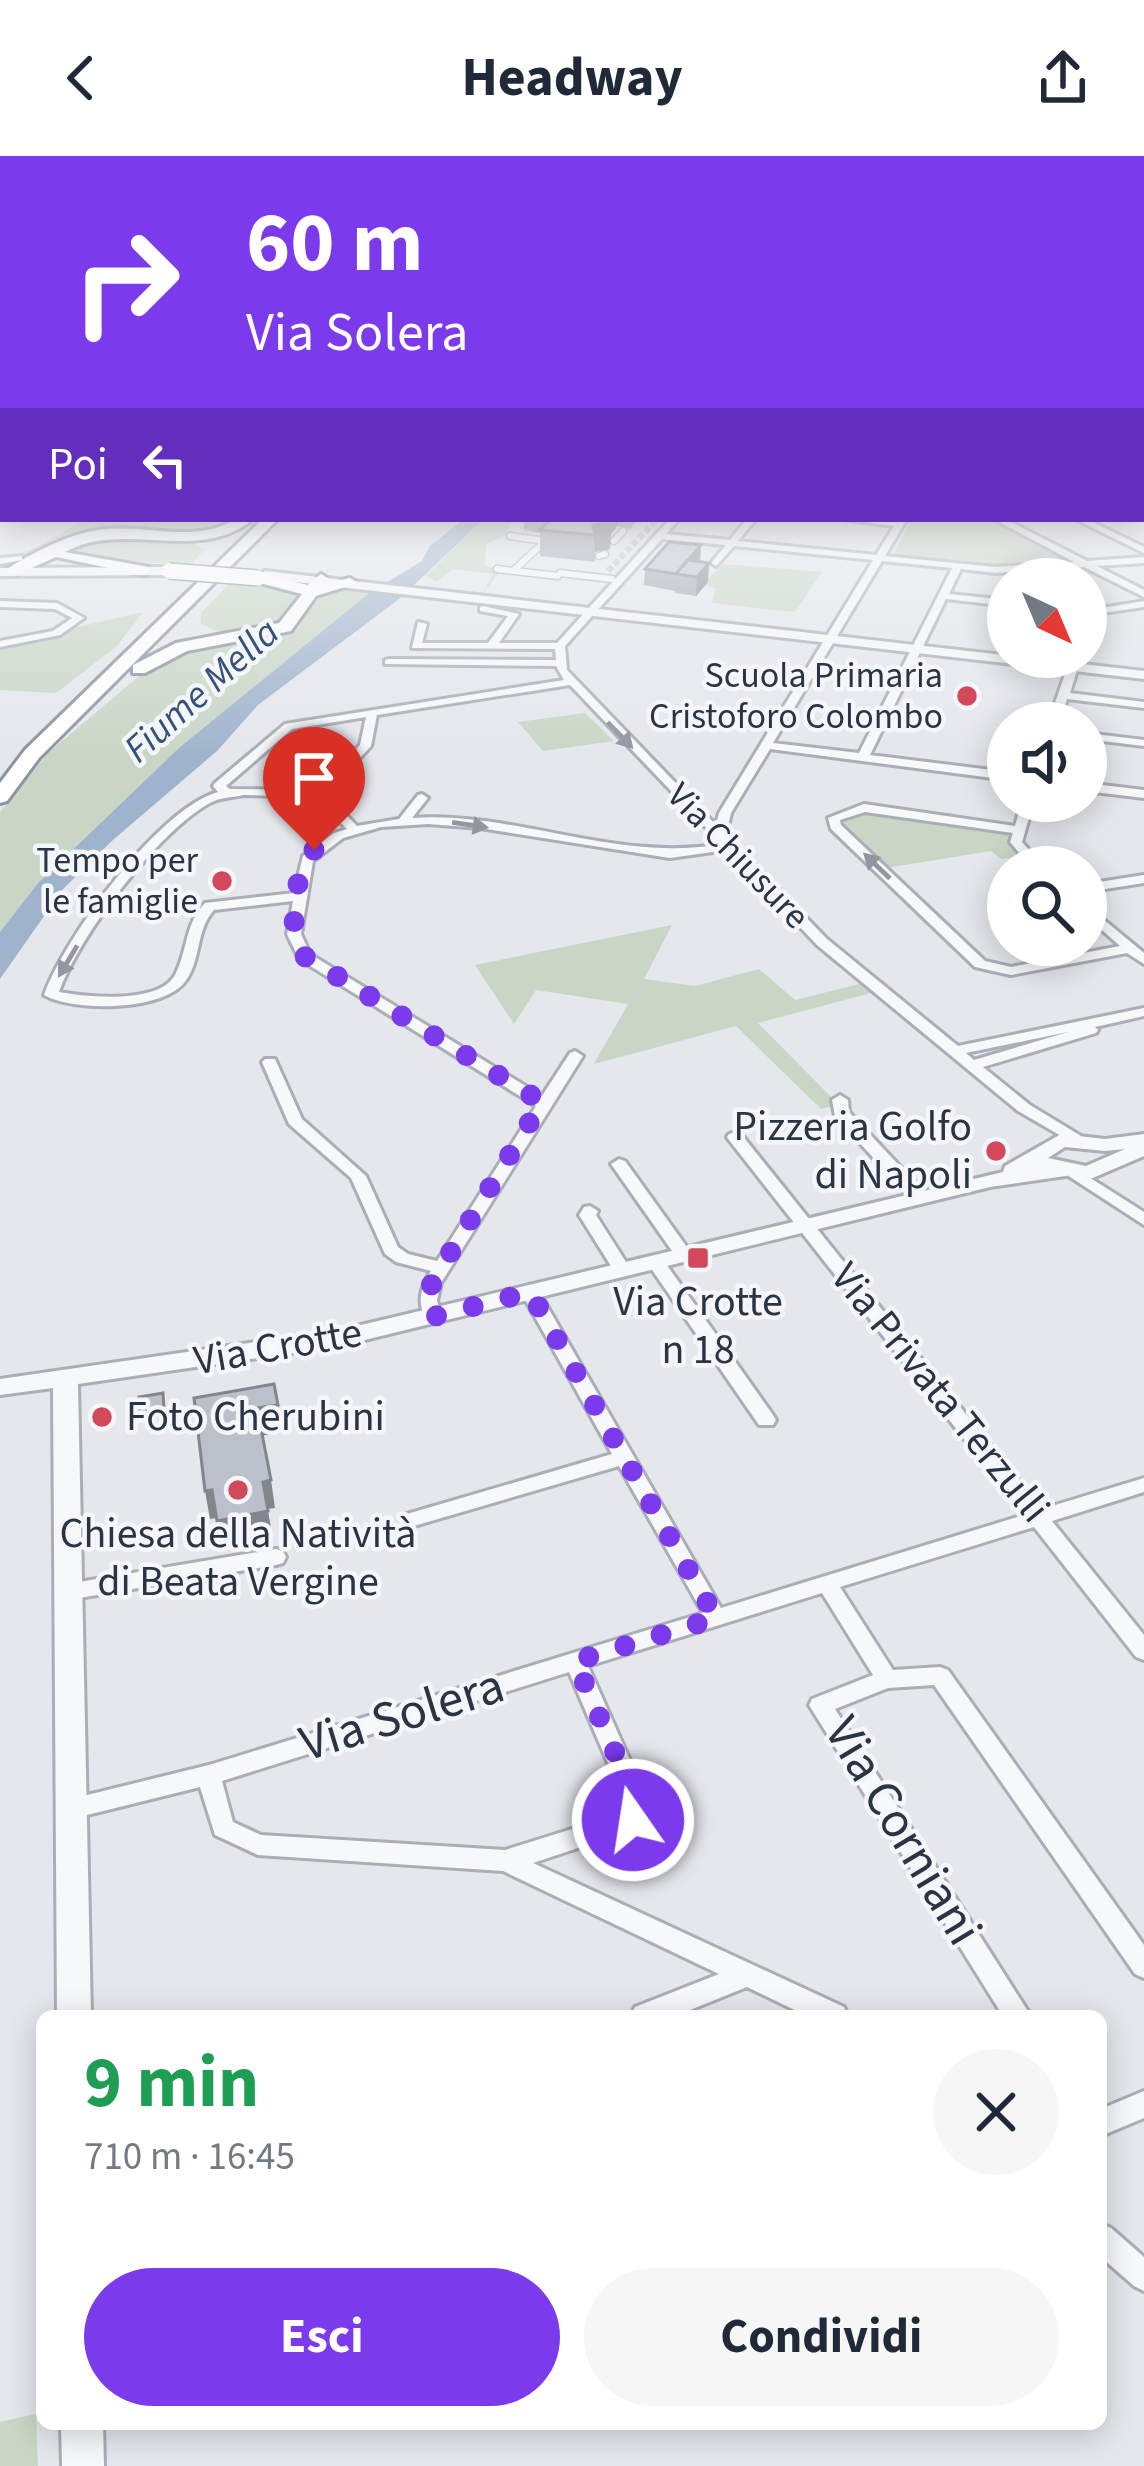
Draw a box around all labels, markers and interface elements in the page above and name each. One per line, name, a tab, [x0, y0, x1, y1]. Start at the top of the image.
text: Headway	[461, 40, 683, 117]
icon: back	[48, 45, 114, 111]
icon: share	[1030, 45, 1096, 111]
text: 60 m	[246, 184, 424, 304]
icon: right	[48, 204, 204, 360]
text: Via Solera	[246, 295, 468, 372]
icon: left	[132, 432, 198, 498]
text: Poi	[48, 433, 108, 497]
north arrow	[987, 558, 1107, 678]
map controls	[987, 558, 1107, 966]
water label: Fiume Mella	[112, 606, 292, 776]
place label: Scuola Primaria Cristoforo Colombo	[649, 650, 943, 742]
marker: Scuola Primaria Cristoforo Colombo	[954, 683, 980, 709]
button: sound	[987, 702, 1107, 822]
one-way arrow	[605, 720, 633, 749]
pin	[263, 727, 365, 850]
icon: arrive	[281, 745, 347, 811]
street label: Via Chiusure	[655, 771, 821, 941]
one-way arrow	[451, 816, 489, 835]
place label: Tempo per le famiglie	[36, 835, 199, 927]
button: search	[987, 846, 1107, 966]
one-way arrow	[863, 852, 892, 880]
marker: Tempo per le famiglie	[209, 868, 235, 894]
one-way arrow	[58, 944, 79, 978]
place label: Pizzeria Golfo di Napoli	[733, 1097, 972, 1205]
marker: Pizzeria Golfo di Napoli	[983, 1138, 1009, 1164]
marker: Via Crotte n 18	[685, 1245, 711, 1271]
street label: Via Privata Terzulli	[816, 1250, 1064, 1536]
place label: Via Crotte n 18	[613, 1272, 783, 1380]
street label: Via Crotte	[189, 1303, 367, 1391]
place label: Foto Cherubini	[126, 1387, 385, 1447]
marker: Foto Cherubini	[89, 1404, 115, 1430]
marker: Chiesa della Natività di Beata Vergine	[225, 1477, 251, 1503]
place label: Chiesa della Natività di Beata Vergine	[59, 1504, 417, 1612]
street label: Via Solera	[291, 1650, 513, 1780]
street label: Via Corniani	[806, 1703, 1000, 1959]
position arrow	[570, 1757, 696, 1883]
text: 9 min	[84, 2032, 259, 2135]
button: close	[933, 2049, 1059, 2175]
text: 710 m · 16:45	[84, 2129, 295, 2185]
button: Esci	[84, 2268, 560, 2406]
button: Condividi	[584, 2268, 1059, 2406]

